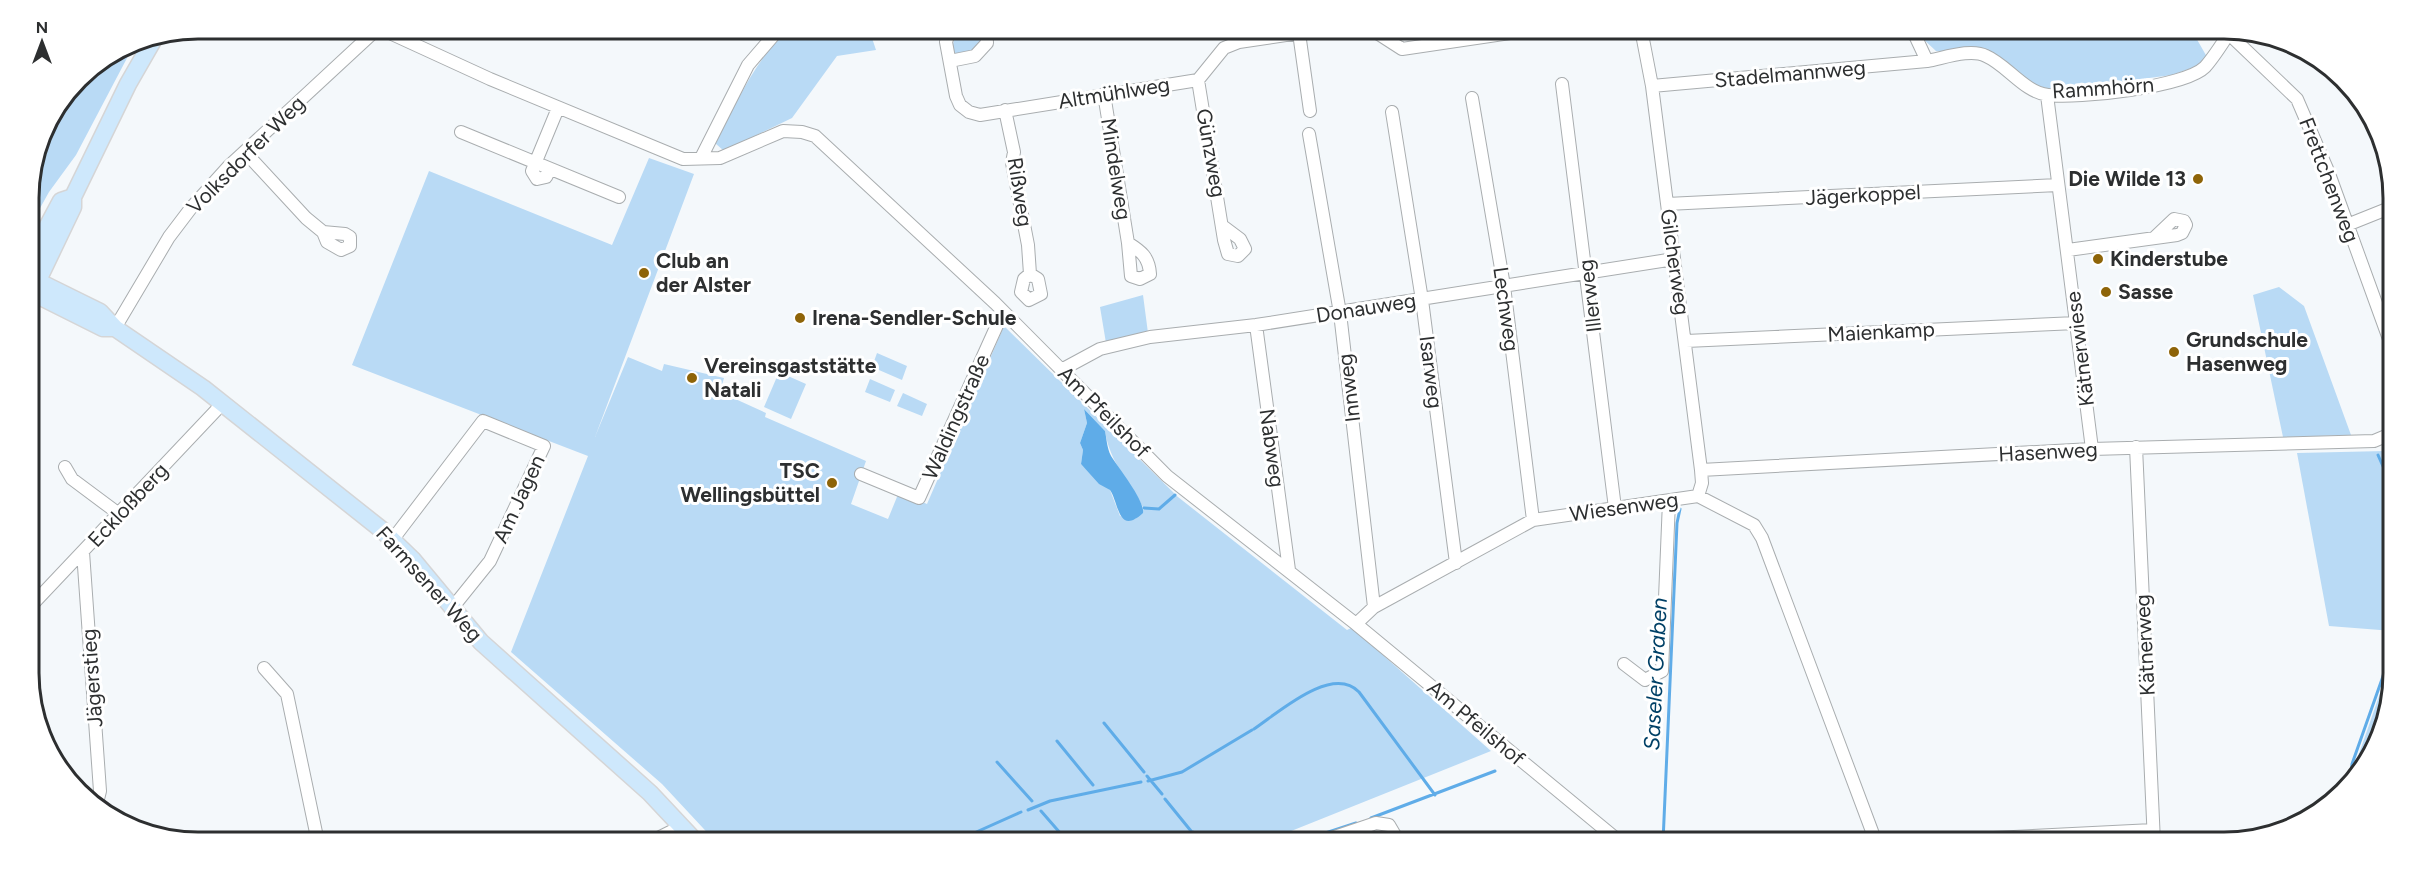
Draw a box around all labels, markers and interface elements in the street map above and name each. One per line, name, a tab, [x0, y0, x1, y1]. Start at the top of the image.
north arrow	[12, 12, 72, 72]
text: N	[36, 18, 48, 37]
street label: Stadelmannweg	[1713, 54, 1867, 93]
street label: Altmühlweg	[1056, 71, 1172, 114]
street label: Rammhörn	[2051, 71, 2155, 104]
street label: Volksdorfer Weg	[181, 90, 310, 219]
street label: Günzweg	[1191, 107, 1232, 199]
street label: Frettchenweg	[2294, 114, 2365, 246]
street label: Mindelweg	[1096, 116, 1137, 222]
street label: Rißweg	[1003, 155, 1038, 228]
place label: Die Wilde 13	[2068, 166, 2186, 191]
marker: Die Wilde 13	[2191, 172, 2205, 186]
street label: Jägerkoppel	[1805, 179, 1921, 210]
street label: Gilcherweg	[1656, 207, 1695, 317]
place label: Kinderstube	[2110, 246, 2228, 271]
place label: Club an der Alster	[656, 248, 751, 297]
marker: Kinderstube	[2091, 252, 2105, 266]
street label: Illerweg	[1573, 258, 1606, 334]
street label: Lechweg	[1488, 265, 1525, 353]
marker: Club an der Alster	[637, 266, 651, 280]
place label: Sasse	[2118, 279, 2173, 304]
marker: Sasse	[2099, 285, 2113, 299]
street label: Donauweg	[1314, 287, 1418, 328]
street label: Kätnerwiese	[2060, 290, 2099, 408]
place label: Irena-Sendler-Schule	[812, 305, 1017, 330]
marker: Irena-Sendler-Schule	[793, 311, 807, 325]
street label: Maienkamp	[1827, 316, 1935, 347]
place label: Grundschule Hasenweg	[2186, 327, 2308, 376]
street label: Isarweg	[1415, 334, 1448, 410]
marker: Grundschule Hasenweg	[2167, 345, 2181, 359]
street label: Waldingstraße	[917, 350, 994, 483]
street label: Innweg	[1332, 352, 1365, 424]
place label: Vereinsgaststätte Natali	[704, 353, 877, 402]
street label: Am Pfeilshof	[1053, 361, 1156, 463]
marker: Vereinsgaststätte Natali	[685, 371, 699, 385]
street label: Nabweg	[1255, 407, 1290, 489]
street label: Hasenweg	[1998, 436, 2098, 467]
street label: Am Jagen	[487, 451, 550, 547]
street label: Eckloßberg	[82, 457, 173, 552]
place label: TSC Wellingsbüttel	[680, 458, 820, 507]
marker: TSC Wellingsbüttel	[825, 476, 839, 490]
street label: Wiesenweg	[1568, 487, 1680, 526]
street label: Farmsener Weg	[371, 521, 488, 647]
street label: Kätnerweg	[2129, 594, 2160, 696]
water label: Saseler Graben	[1638, 597, 1673, 751]
street label: Jägerstieg	[76, 628, 107, 728]
street label: Am Pfeilshof	[1423, 675, 1530, 771]

